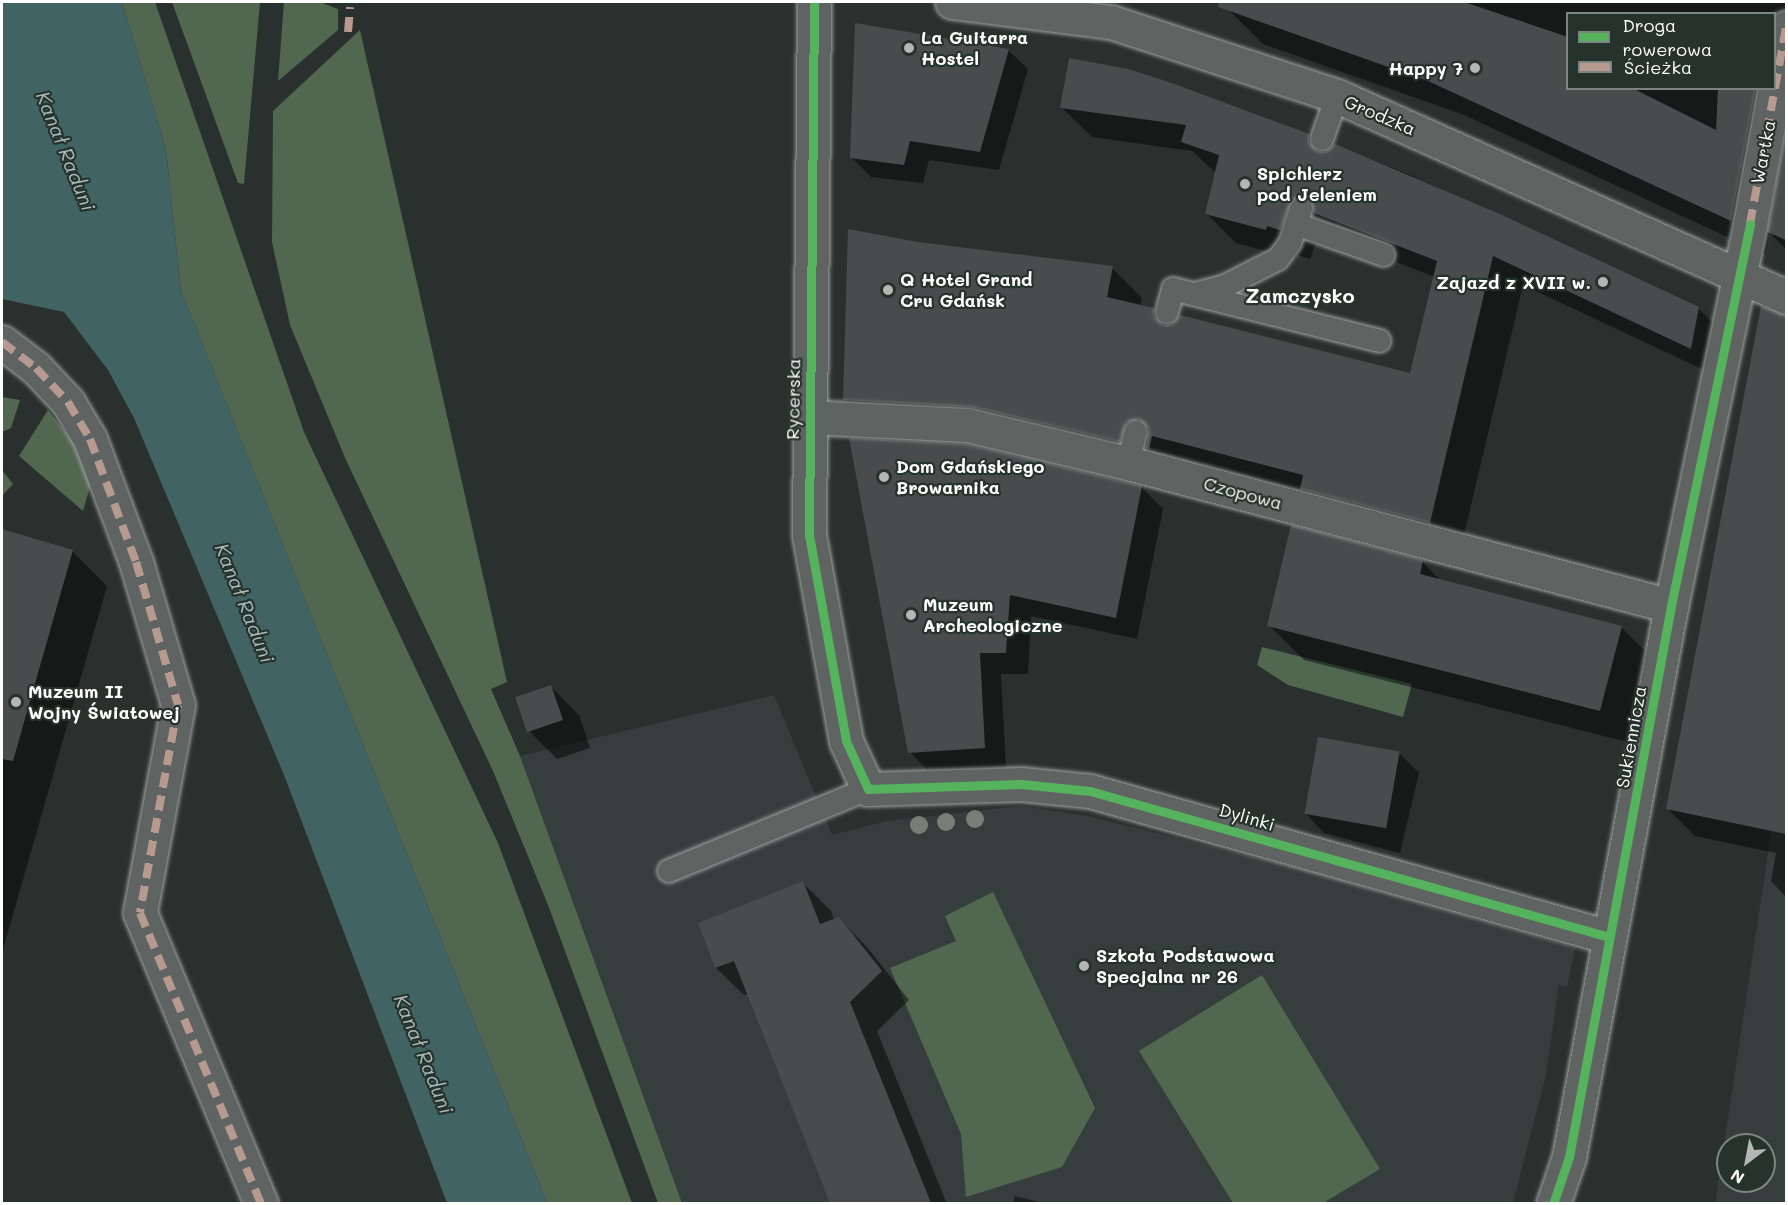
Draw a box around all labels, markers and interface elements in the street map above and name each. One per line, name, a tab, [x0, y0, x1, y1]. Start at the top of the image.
legend	[1566, 12, 1776, 90]
text: Droga rowerowa	[1622, 13, 1712, 61]
place label: La Guitarra Hostel	[921, 27, 1028, 70]
marker: La Guitarra Hostel	[902, 41, 916, 55]
text: Ścieżka	[1624, 55, 1692, 79]
place label: Happy 7	[1389, 57, 1463, 79]
marker: Happy 7	[1468, 61, 1482, 75]
water label: Kanał Raduni	[31, 88, 101, 214]
street label: Grodzka	[1341, 90, 1419, 140]
street label: Wartka	[1746, 118, 1780, 186]
place label: Spichlerz pod Jeleniem	[1257, 163, 1377, 206]
marker: Spichlerz pod Jeleniem	[1238, 177, 1252, 191]
place label: Q Hotel Grand Cru Gdańsk	[900, 269, 1032, 312]
place label: Zajazd z XVII w.	[1436, 271, 1591, 293]
marker: Zajazd z XVII w.	[1596, 275, 1610, 289]
marker: Q Hotel Grand Cru Gdańsk	[881, 283, 895, 297]
district label: Zamczysko	[1245, 283, 1355, 307]
street label: Rycerska	[781, 358, 805, 440]
place label: Dom Gdańskiego Browarnika	[896, 456, 1044, 498]
marker: Dom Gdańskiego Browarnika	[877, 470, 891, 484]
street label: Czopowa	[1201, 472, 1285, 514]
water label: Kanał Raduni	[210, 540, 280, 666]
place label: Muzeum Archeologiczne	[923, 594, 1062, 636]
marker: Muzeum Archeologiczne	[904, 608, 918, 622]
place label: Muzeum II Wojny Światowej	[28, 681, 180, 724]
street label: Sukiennicza	[1611, 684, 1651, 790]
marker: Muzeum II Wojny Światowej	[9, 695, 23, 709]
street label: Dylinki	[1217, 799, 1277, 835]
place label: Szkoła Podstawowa Specjalna nr 26	[1096, 945, 1274, 988]
marker: Szkoła Podstawowa Specjalna nr 26	[1077, 959, 1091, 973]
water label: Kanał Raduni	[389, 991, 459, 1117]
north arrow	[1716, 1133, 1776, 1193]
text: N	[1727, 1165, 1748, 1189]

